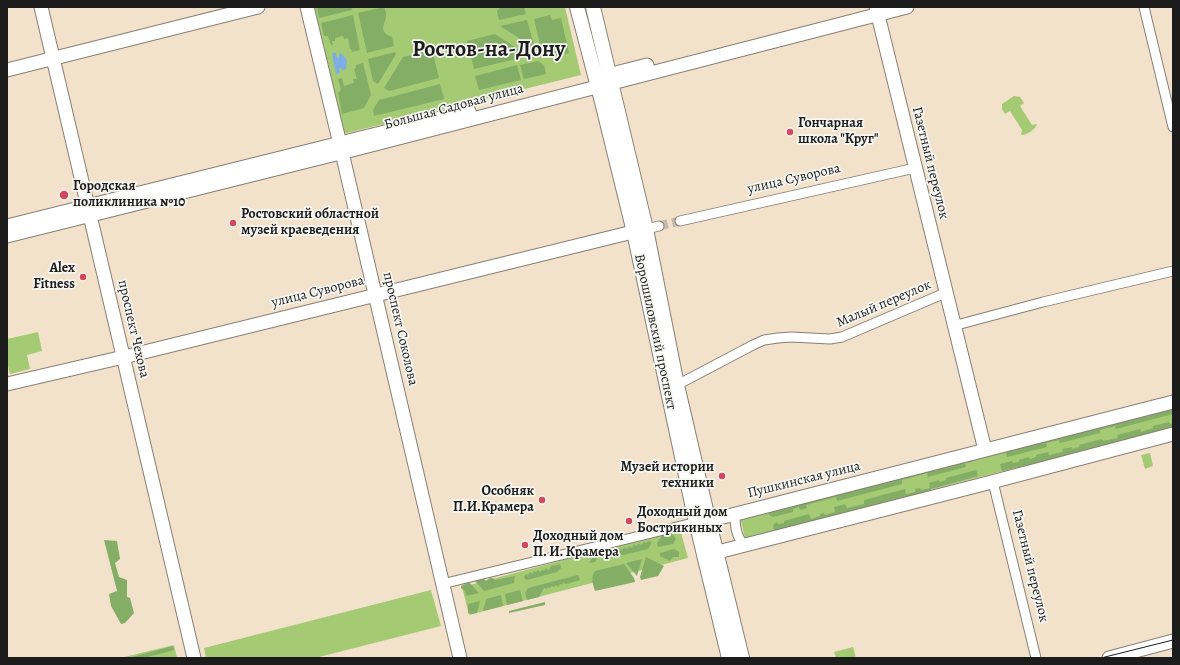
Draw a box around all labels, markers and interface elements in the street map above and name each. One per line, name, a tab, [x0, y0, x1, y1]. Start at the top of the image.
district label: Ростов-на-Дону	[412, 38, 566, 64]
street label: Большая Садовая улица	[383, 80, 525, 134]
street label: Газетный переулок	[908, 105, 952, 221]
place label: Гончарная школа "Круг"	[798, 116, 878, 148]
marker: Гончарная школа "Круг"	[785, 127, 795, 137]
street label: улица Суворова	[746, 160, 842, 198]
place label: Городская поликлиника №10	[73, 179, 185, 212]
marker: Городская поликлиника №10	[58, 189, 70, 201]
place label: Ростовский областной музей краеведения	[241, 207, 379, 240]
marker: Ростовский областной музей краеведения	[228, 218, 238, 228]
street label: Ворошиловский проспект	[630, 253, 680, 411]
place label: Alex Fitness	[33, 261, 75, 294]
street label: проспект Соколова	[379, 271, 421, 387]
marker: Alex Fitness	[78, 272, 88, 282]
street label: улица Суворова	[270, 272, 366, 312]
street label: Малый переулок	[834, 277, 934, 331]
street label: проспект Чехова	[114, 278, 152, 380]
street label: Пушкинская улица	[746, 458, 862, 502]
place label: Музей истории техники	[621, 460, 714, 492]
marker: Музей истории техники	[717, 471, 727, 481]
place label: Особняк П.И.Крамера	[453, 484, 534, 516]
marker: Особняк П.И.Крамера	[537, 495, 547, 505]
place label: Доходный дом Бострикиных	[637, 505, 727, 538]
street label: Газетный переулок	[1008, 508, 1052, 624]
marker: Доходный дом Бострикиных	[624, 516, 634, 526]
place label: Доходный дом П. И. Крамера	[533, 529, 623, 562]
marker: Доходный дом П. И. Крамера	[520, 540, 530, 550]

